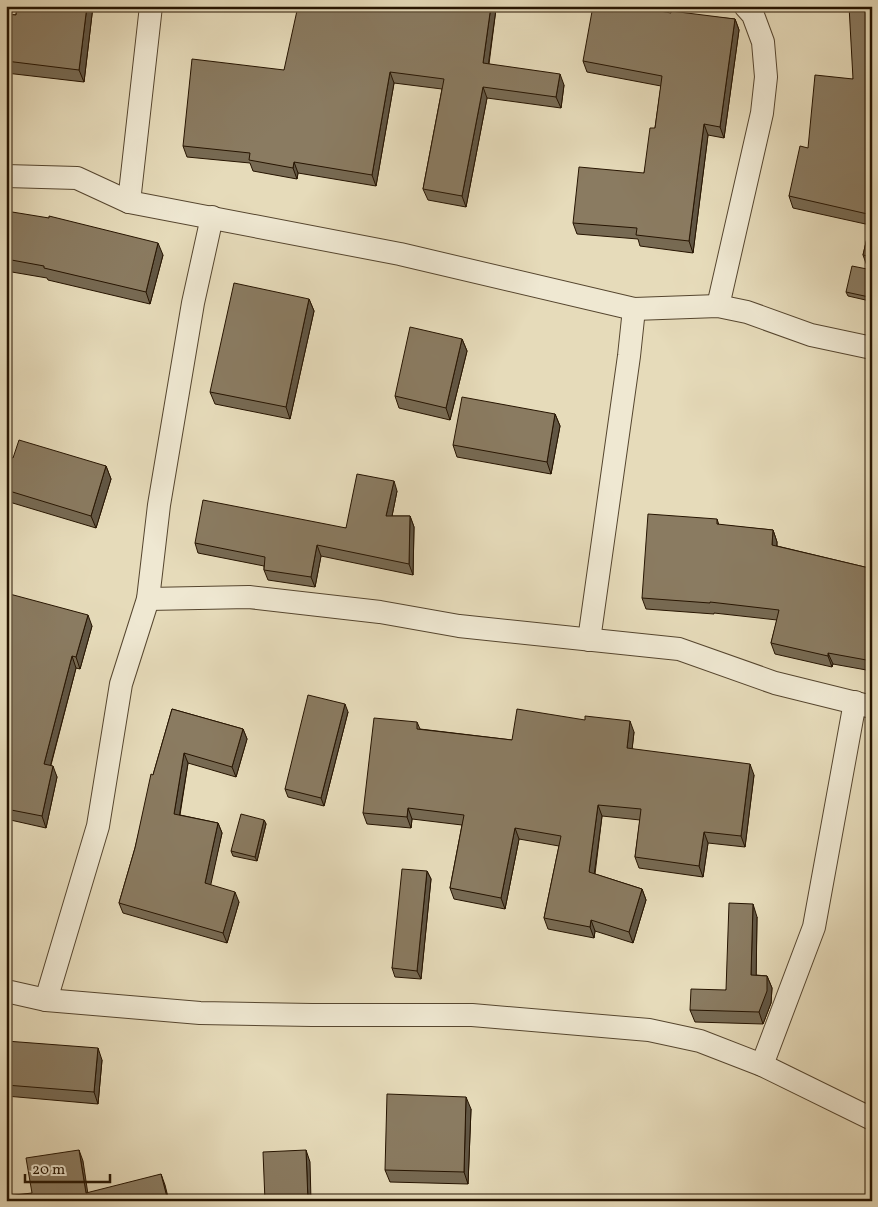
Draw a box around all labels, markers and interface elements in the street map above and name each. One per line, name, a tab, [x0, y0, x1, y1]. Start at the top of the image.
scale bar	[25, 1152, 110, 1184]
text: 20 m	[32, 1160, 65, 1181]

